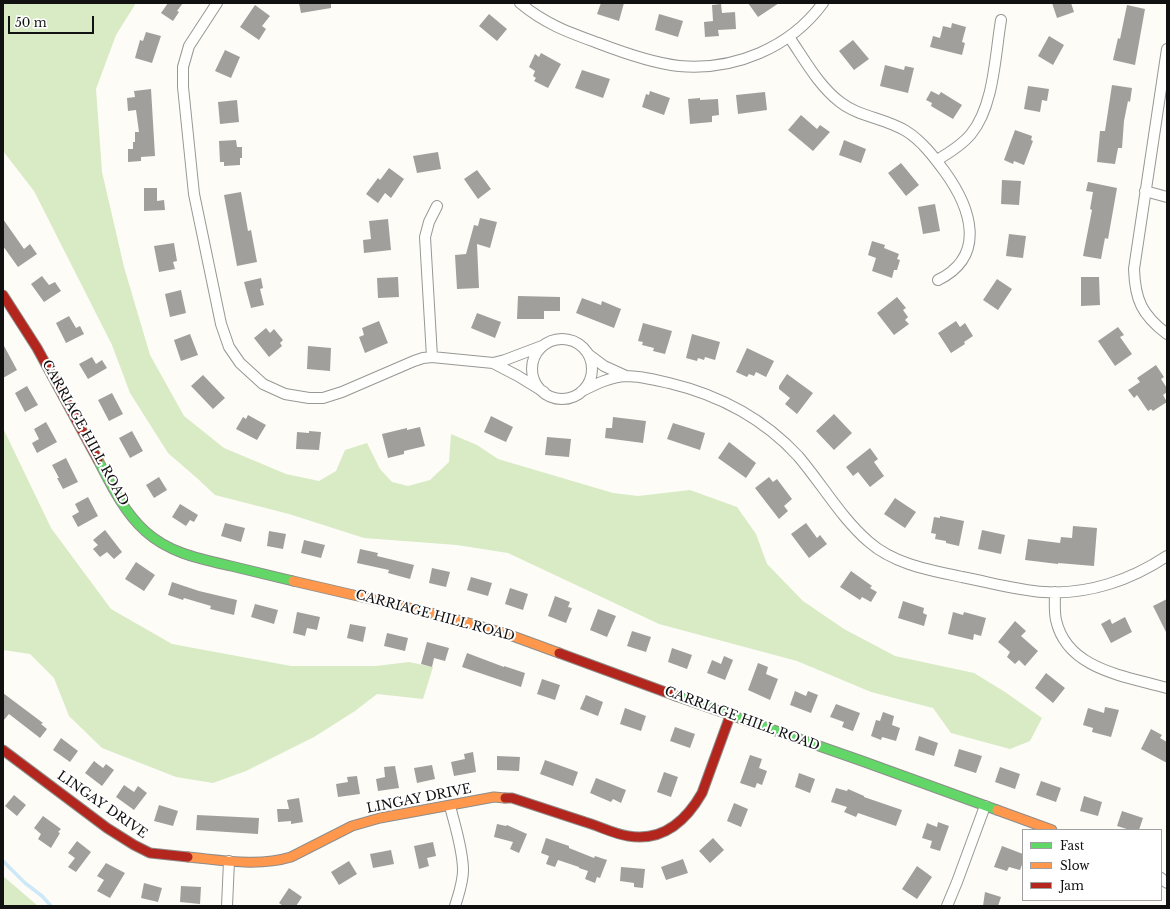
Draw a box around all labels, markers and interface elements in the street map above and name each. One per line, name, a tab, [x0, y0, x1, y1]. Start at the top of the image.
scale bar	[10, 8, 96, 34]
text: 50 m	[15, 15, 47, 30]
street label: CARRIAGE HILL ROAD	[38, 357, 132, 509]
street label: CARRIAGE HILL ROAD	[354, 587, 516, 645]
street label: CARRIAGE HILL ROAD	[662, 684, 822, 754]
street label: LINGAY DRIVE	[54, 768, 150, 842]
street label: LINGAY DRIVE	[365, 781, 473, 817]
legend	[1022, 829, 1162, 901]
text: Fast	[1060, 838, 1084, 853]
text: Slow	[1060, 858, 1089, 873]
text: Jam	[1060, 878, 1084, 893]

